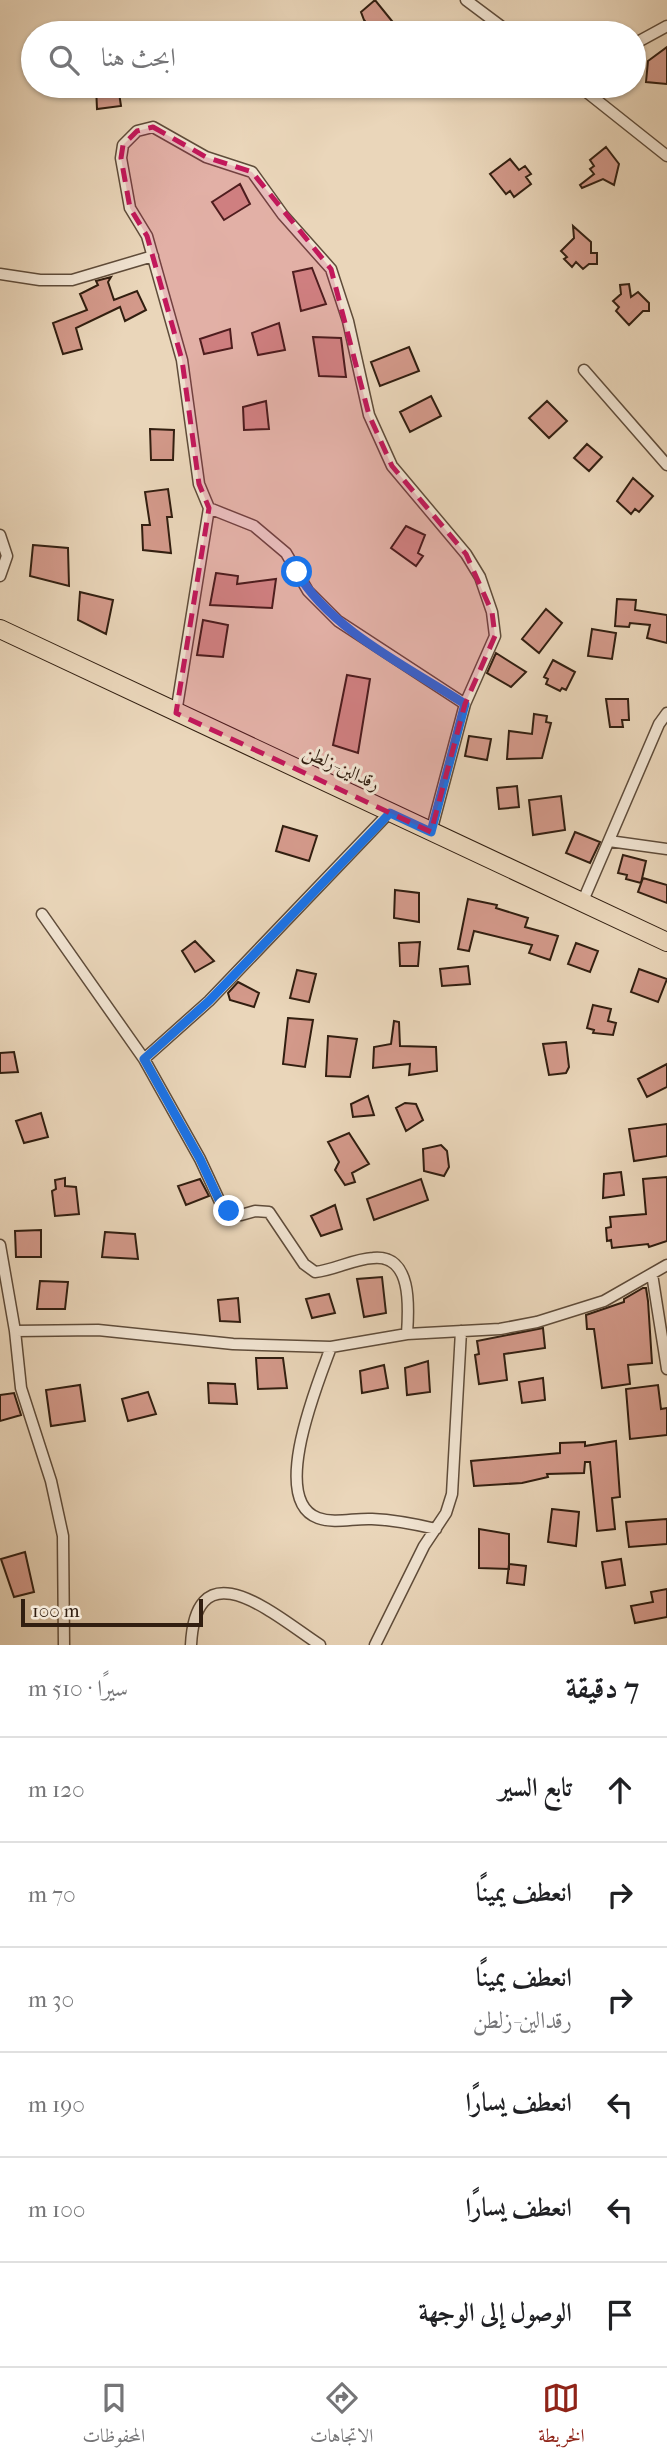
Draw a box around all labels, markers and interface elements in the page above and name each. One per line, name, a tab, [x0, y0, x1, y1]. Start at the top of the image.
search box	[21, 21, 646, 98]
icon: search	[45, 41, 83, 79]
text: ابحث هنا	[101, 42, 176, 73]
route start	[281, 556, 312, 587]
street label: رقدالين-زلطن	[299, 741, 383, 797]
route end	[213, 1195, 244, 1226]
scale bar	[21, 1596, 203, 1628]
text: 100 m	[32, 1600, 80, 1622]
text: 7 دقيقة	[566, 1671, 639, 1706]
text: سيرًا · 510 m	[28, 1675, 128, 1702]
icon: ahead	[601, 1771, 639, 1809]
text: تابع السير	[499, 1772, 572, 1803]
text: 120 m	[28, 1776, 85, 1803]
icon: right	[601, 1876, 639, 1914]
text: انعطف يمينًا	[476, 1877, 572, 1908]
text: 70 m	[28, 1881, 76, 1908]
text: انعطف يمينًا	[476, 1962, 572, 1993]
icon: right	[601, 1981, 639, 2019]
text: 30 m	[28, 1986, 74, 2013]
text: رقدالين-زلطن	[473, 2007, 572, 2034]
icon: left	[601, 2086, 639, 2124]
text: انعطف يسارًا	[465, 2087, 572, 2118]
text: 190 m	[28, 2091, 85, 2118]
icon: left	[601, 2191, 639, 2229]
text: انعطف يسارًا	[465, 2192, 572, 2223]
text: 100 m	[28, 2196, 86, 2223]
icon: arrive	[601, 2296, 639, 2334]
text: الوصول إلى الوجهة	[418, 2297, 572, 2328]
tab: المحفوظات	[82, 2379, 145, 2454]
tab: الاتجاهات	[310, 2379, 373, 2454]
tab: الخريطة	[538, 2379, 585, 2454]

